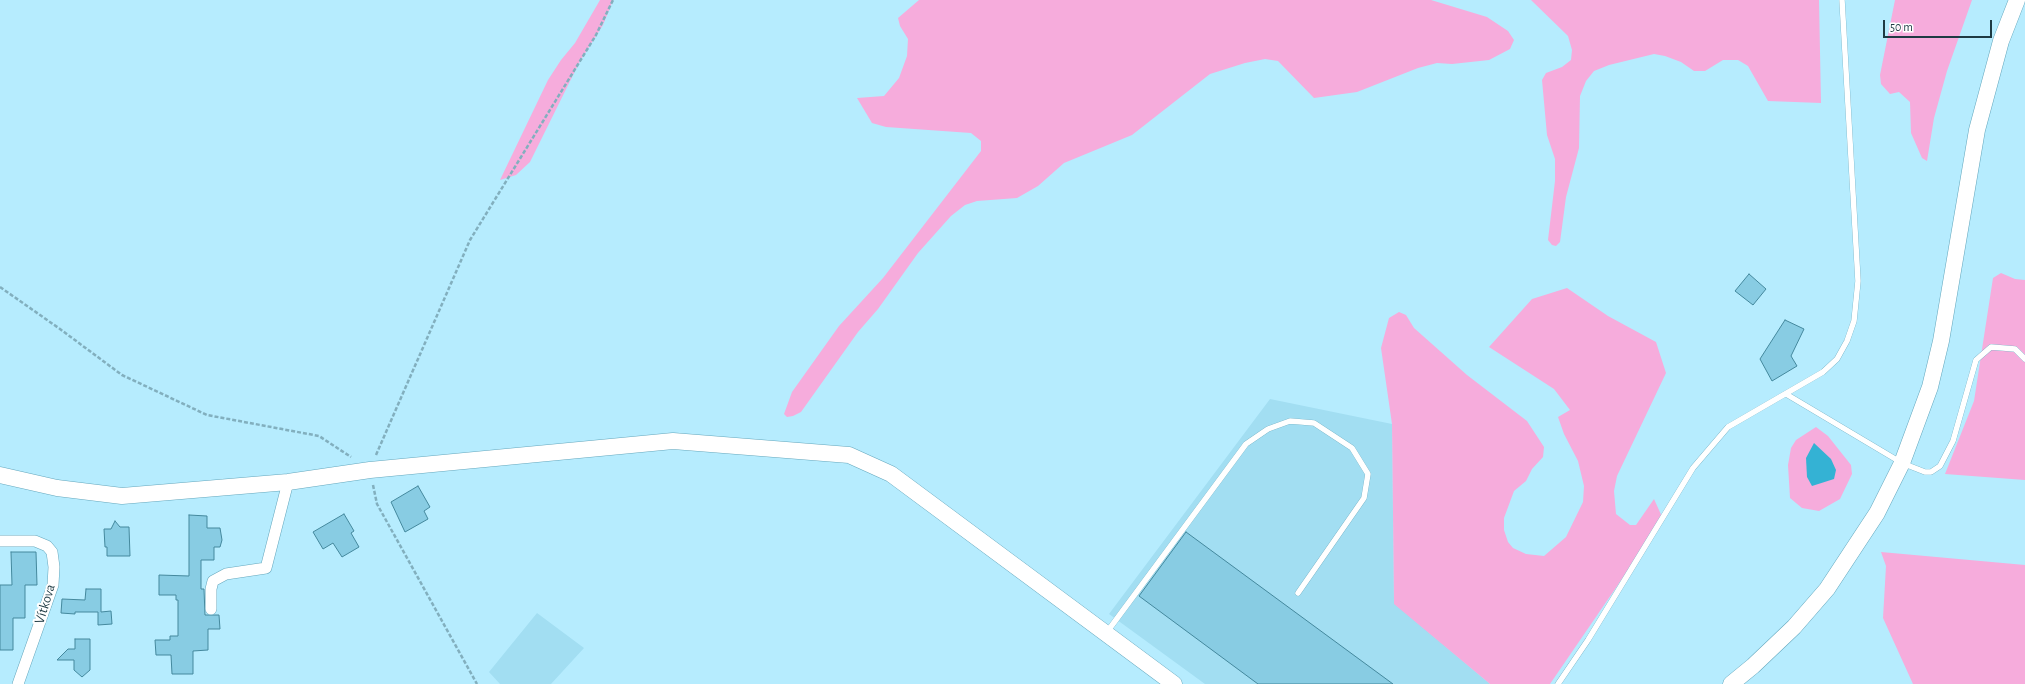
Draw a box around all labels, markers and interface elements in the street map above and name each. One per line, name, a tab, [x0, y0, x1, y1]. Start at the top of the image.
scale bar	[1885, 12, 1994, 38]
text: 50 m	[1890, 21, 1913, 33]
street label: Vítkova	[31, 582, 59, 626]

